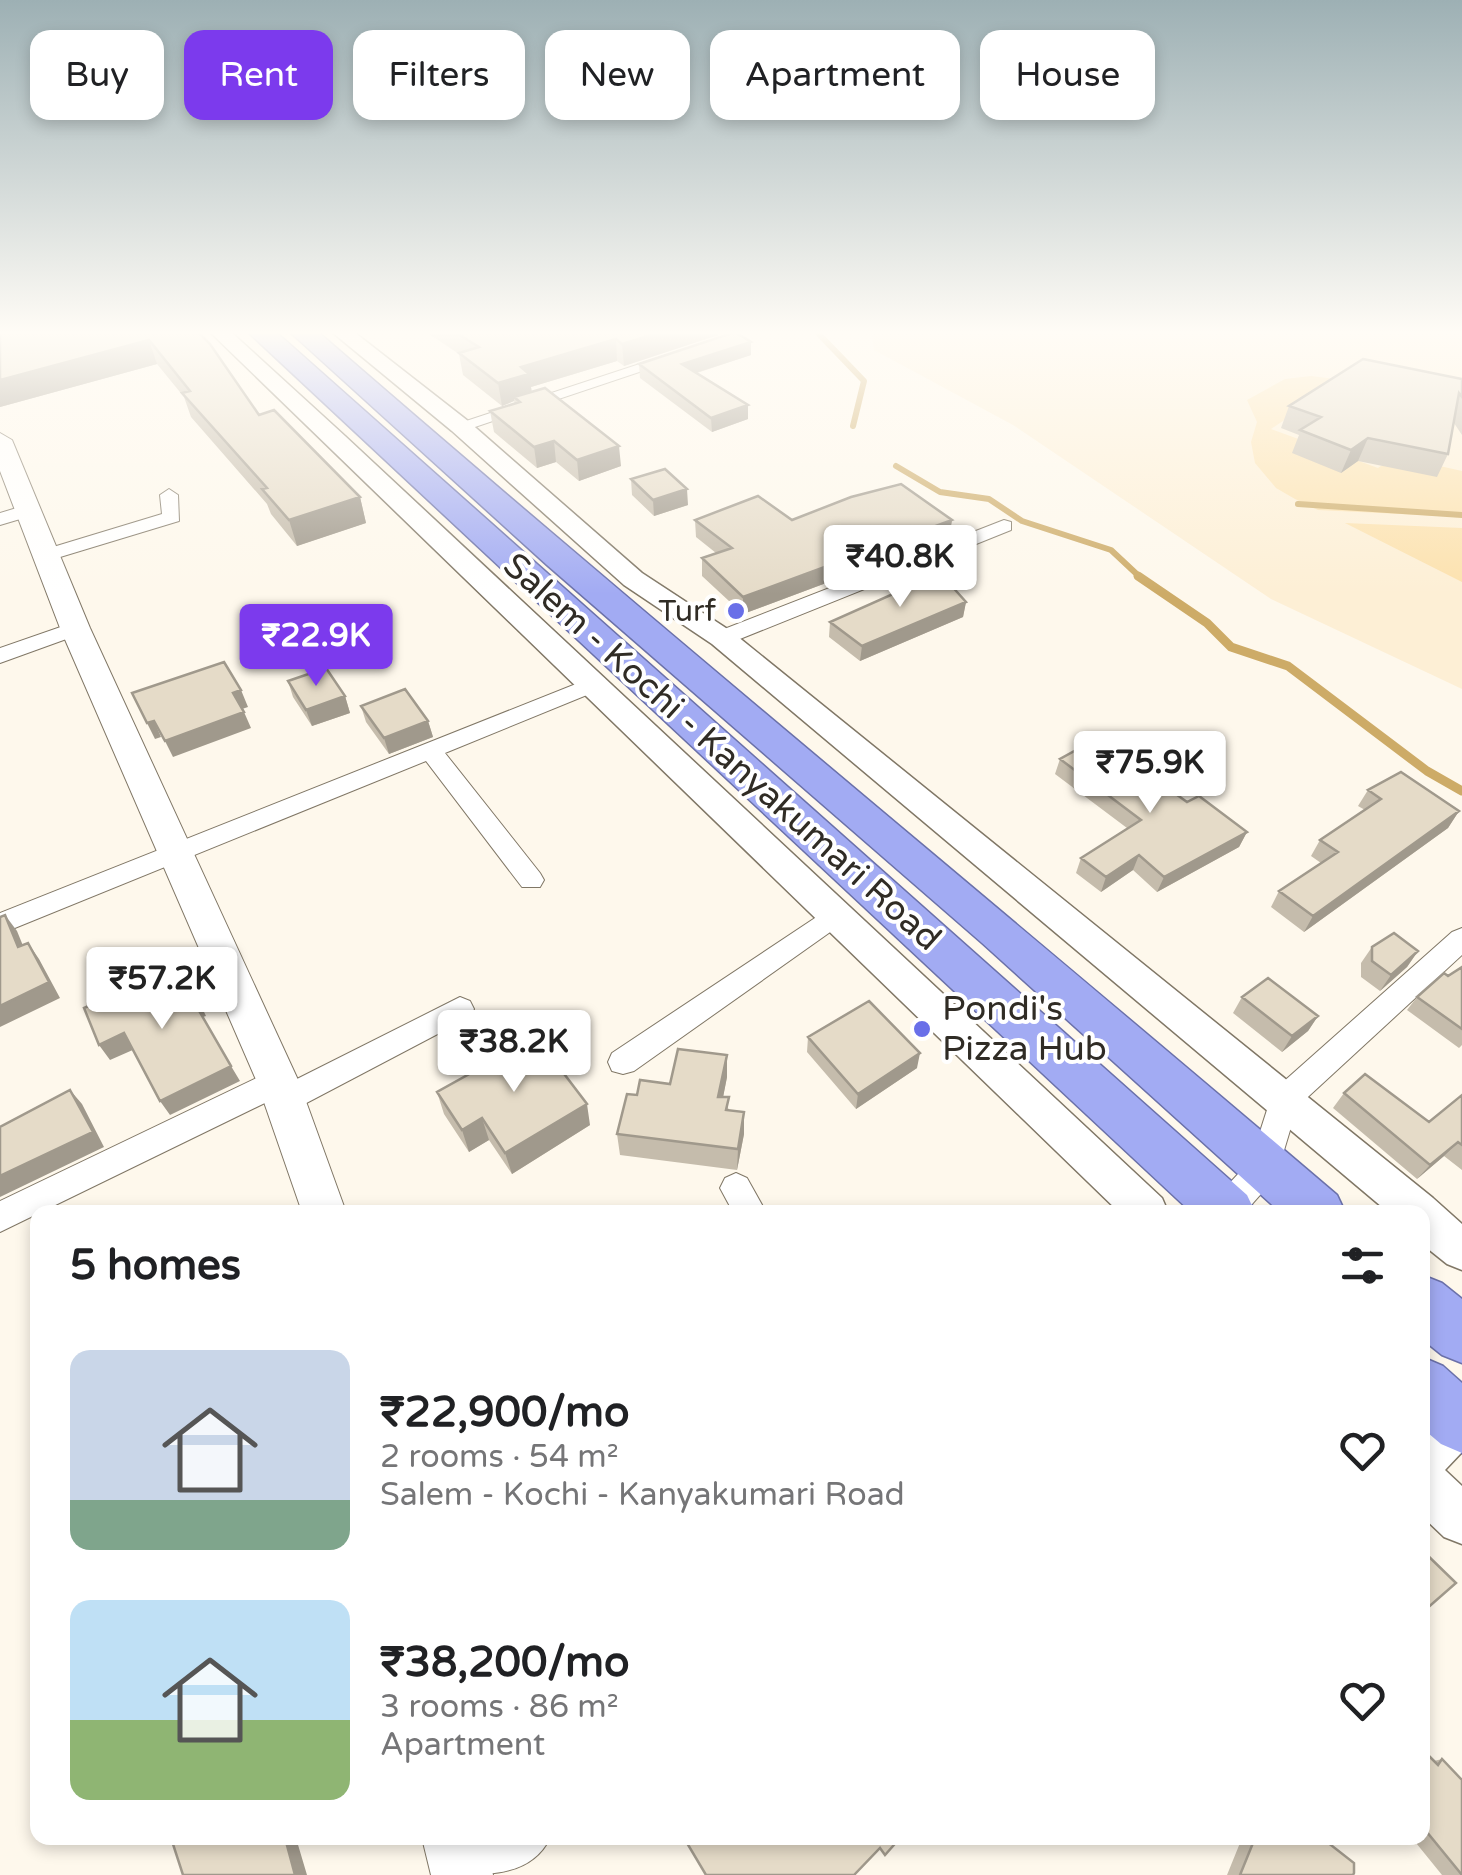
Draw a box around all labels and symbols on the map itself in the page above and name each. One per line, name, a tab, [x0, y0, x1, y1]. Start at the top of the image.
pin: ₹40.8K	[819, 525, 981, 610]
street label: Salem - Kochi - Kanyakumari Road	[495, 544, 949, 960]
place label: Turf	[658, 593, 717, 630]
marker: Turf	[725, 600, 747, 622]
pin: ₹22.9K	[235, 604, 397, 689]
pin: ₹75.9K	[1069, 731, 1231, 816]
pin: ₹57.2K	[81, 947, 243, 1032]
place label: Pondi's Pizza Hub	[942, 988, 1107, 1070]
pin: ₹38.2K	[433, 1010, 595, 1095]
marker: Pondi's Pizza Hub	[911, 1018, 933, 1040]

